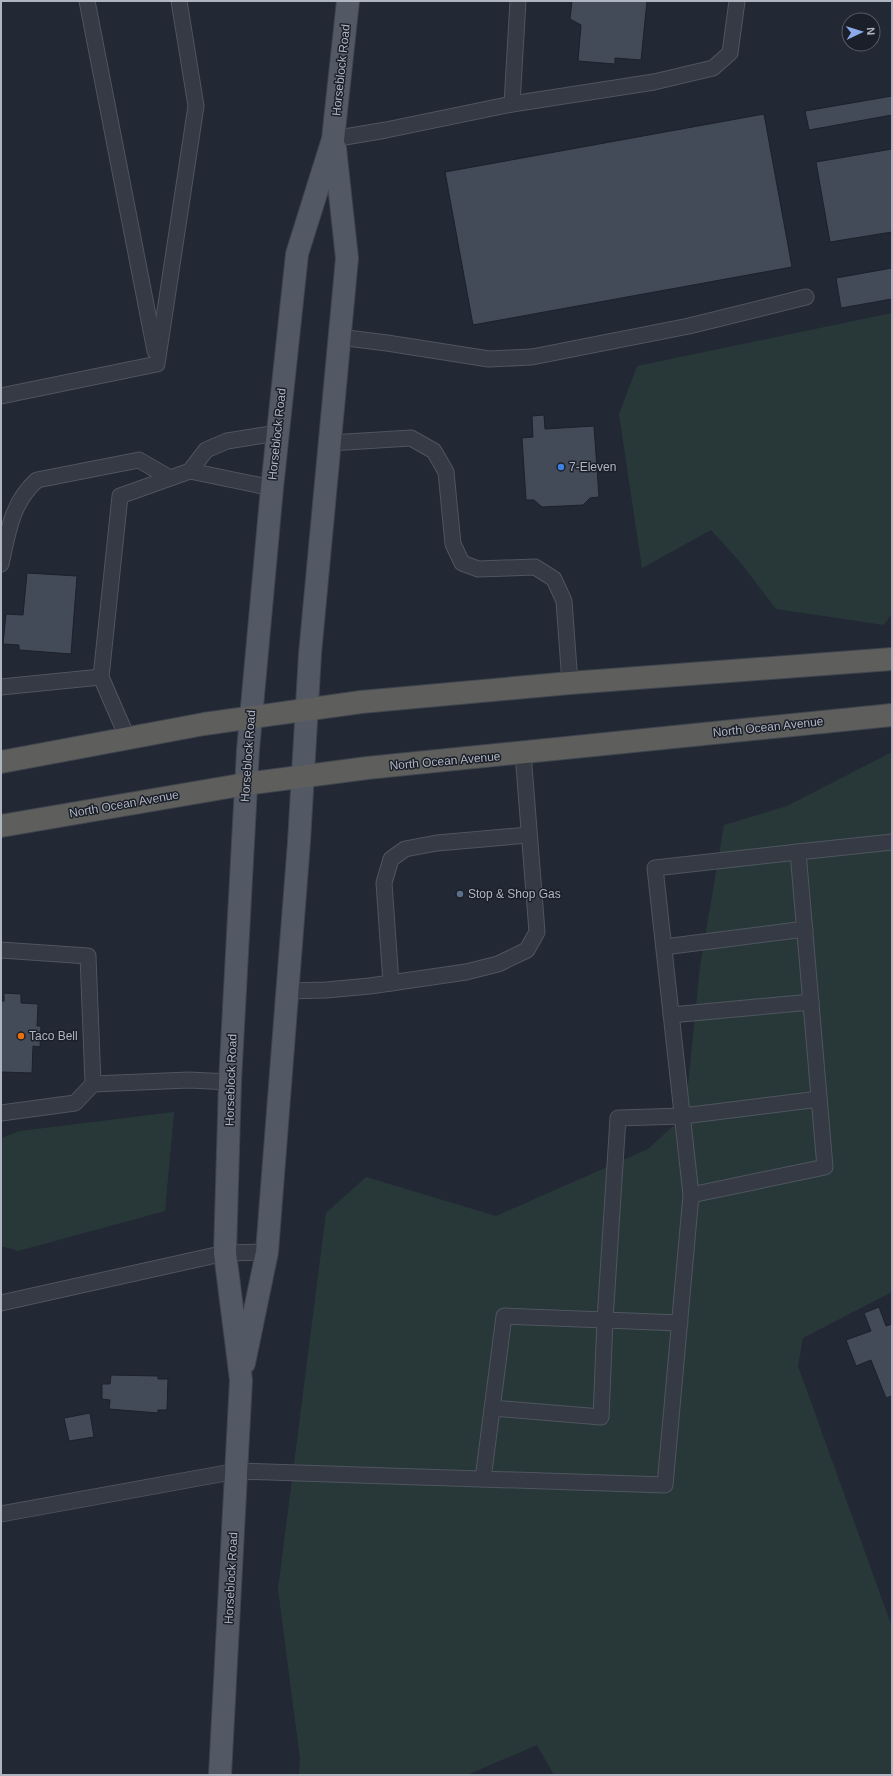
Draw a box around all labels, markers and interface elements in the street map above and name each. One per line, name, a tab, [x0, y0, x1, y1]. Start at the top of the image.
north arrow	[841, 12, 881, 52]
street label: Horseblock Road	[329, 23, 353, 117]
text: N	[865, 27, 877, 36]
street label: Horseblock Road	[265, 387, 289, 481]
place label: 7-Eleven	[569, 460, 616, 474]
marker: 7-Eleven	[556, 462, 566, 472]
street label: Horseblock Road	[238, 710, 258, 802]
street label: North Ocean Avenue	[712, 714, 824, 740]
street label: North Ocean Avenue	[389, 749, 501, 773]
street label: North Ocean Avenue	[68, 787, 180, 821]
place label: Stop & Shop Gas	[468, 887, 561, 901]
marker: Stop & Shop Gas	[455, 889, 465, 899]
place label: Taco Bell	[29, 1029, 78, 1043]
marker: Taco Bell	[16, 1031, 26, 1041]
street label: Horseblock Road	[222, 1034, 240, 1126]
street label: Horseblock Road	[222, 1532, 240, 1624]

